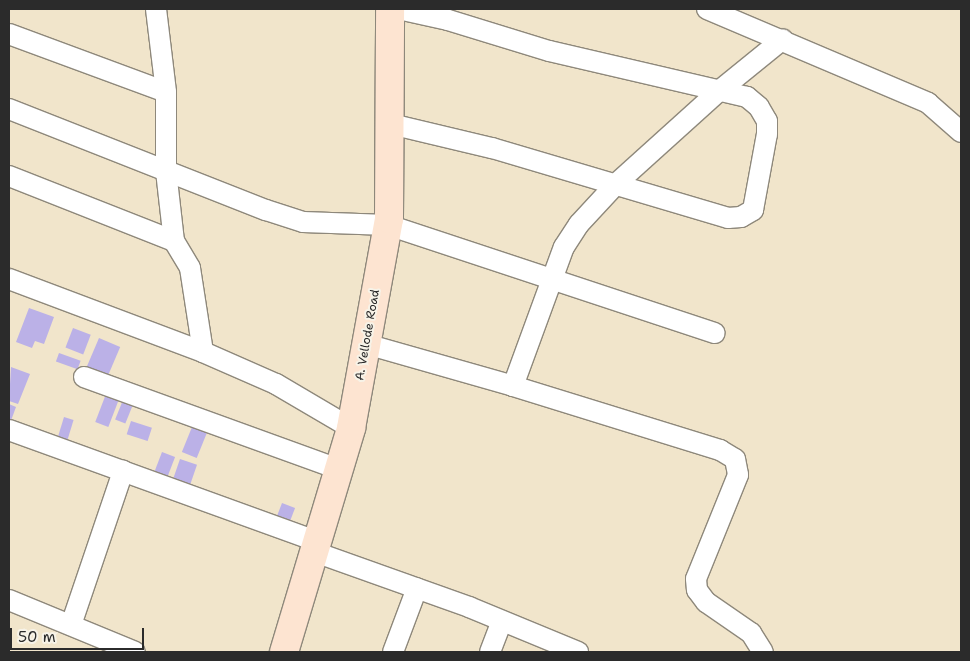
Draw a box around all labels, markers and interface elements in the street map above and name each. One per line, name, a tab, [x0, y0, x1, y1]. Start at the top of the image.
street label: A. Vellode Road	[353, 288, 383, 382]
scale bar	[12, 618, 146, 650]
text: 50 m	[18, 627, 56, 647]

